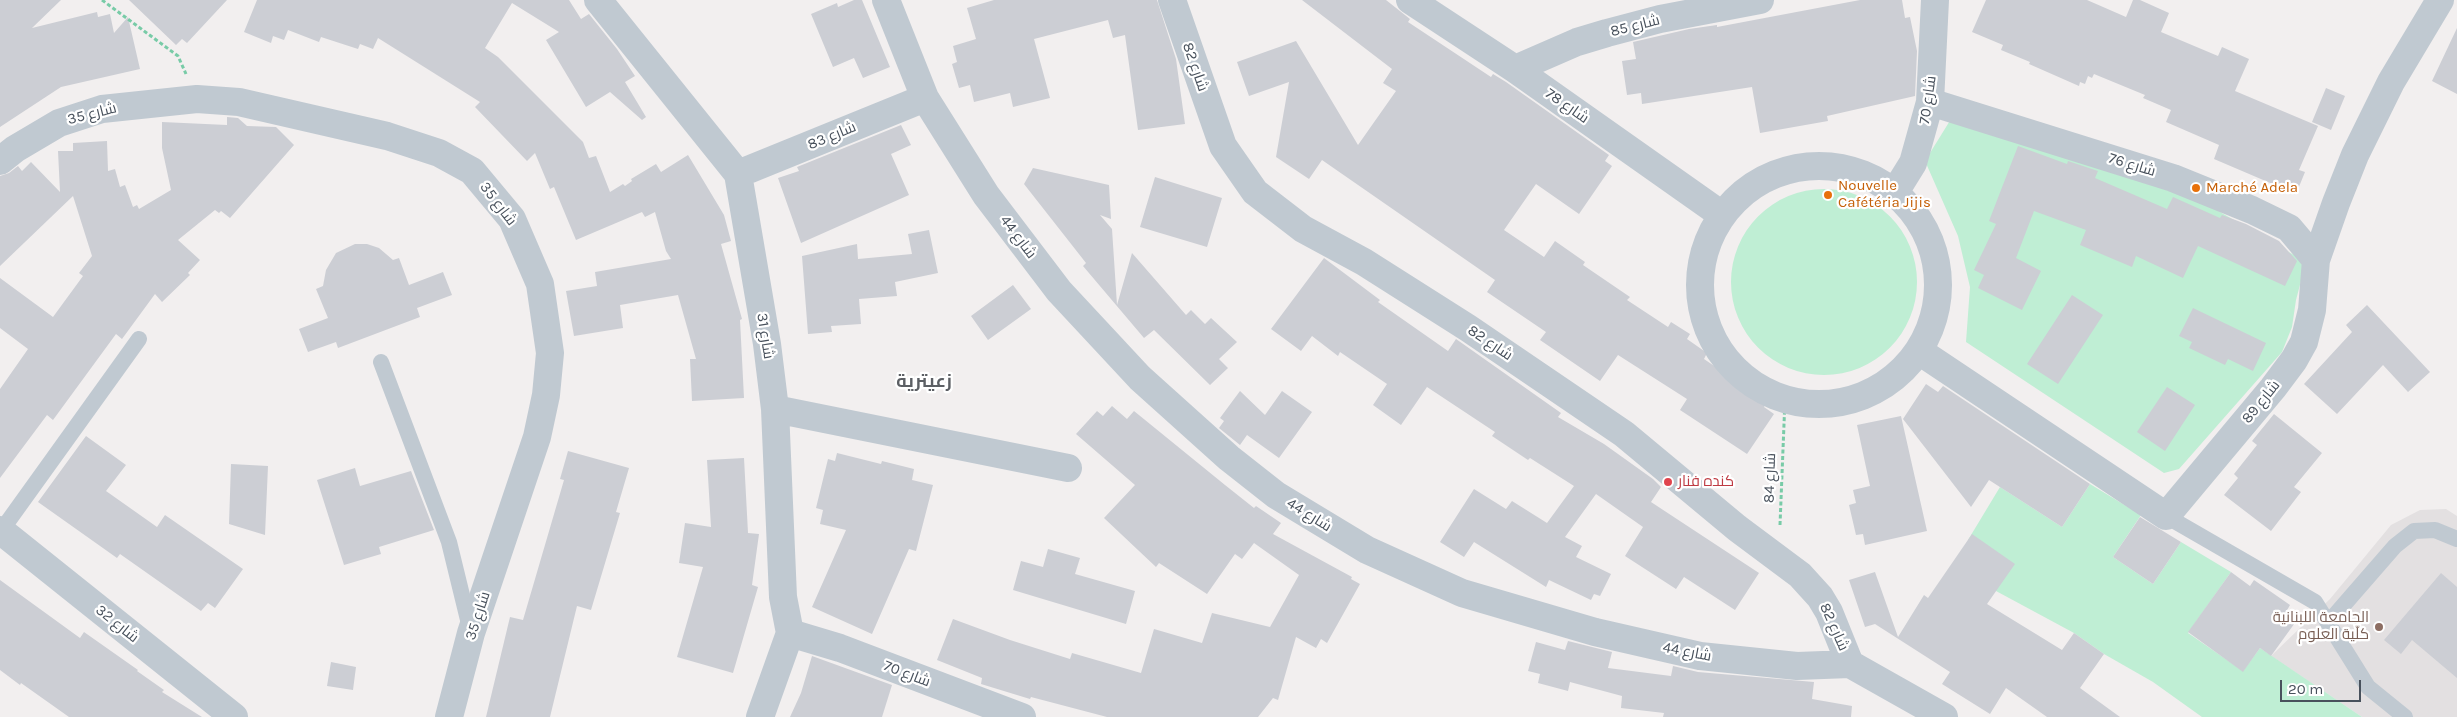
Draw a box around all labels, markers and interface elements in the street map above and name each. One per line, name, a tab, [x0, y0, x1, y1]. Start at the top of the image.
street label: شارع 85	[1608, 11, 1662, 41]
street label: شارع 82	[1178, 40, 1212, 94]
street label: شارع 70	[1916, 75, 1940, 125]
street label: شارع 78	[1542, 85, 1592, 127]
street label: شارع 35	[66, 99, 118, 129]
street label: شارع 83	[805, 118, 859, 154]
street label: شارع 76	[2106, 149, 2158, 181]
place label: Nouvelle Cafétéria Jijis	[1838, 177, 1931, 212]
street label: شارع 35	[476, 179, 520, 229]
place label: Marché Adela	[2206, 179, 2298, 197]
marker: Marché Adela	[2190, 182, 2202, 194]
marker: Nouvelle Cafétéria Jijis	[1822, 189, 1834, 201]
street label: شارع 44	[996, 212, 1040, 262]
street label: شارع 31	[752, 312, 778, 360]
street label: شارع 82	[1464, 321, 1516, 365]
district label: زعيترية	[896, 371, 952, 393]
street label: شارع 89	[2238, 377, 2284, 427]
street label: شارع 84	[1760, 453, 1780, 503]
place label: كنده فنار	[1678, 473, 1734, 491]
marker: كنده فنار	[1662, 476, 1674, 488]
street label: شارع 44	[1283, 494, 1335, 536]
street label: شارع 35	[462, 589, 494, 643]
street label: شارع 82	[1816, 600, 1852, 654]
street label: شارع 32	[92, 601, 142, 647]
place label: الجامعة اللبنانية كلّية العلوم	[2273, 609, 2369, 644]
marker: الجامعة اللبنانية كلّية العلوم	[2373, 621, 2385, 633]
street label: شارع 44	[1661, 638, 1713, 666]
street label: شارع 70	[881, 657, 933, 691]
scale bar	[2282, 670, 2363, 702]
text: 20 m	[2288, 680, 2323, 698]

